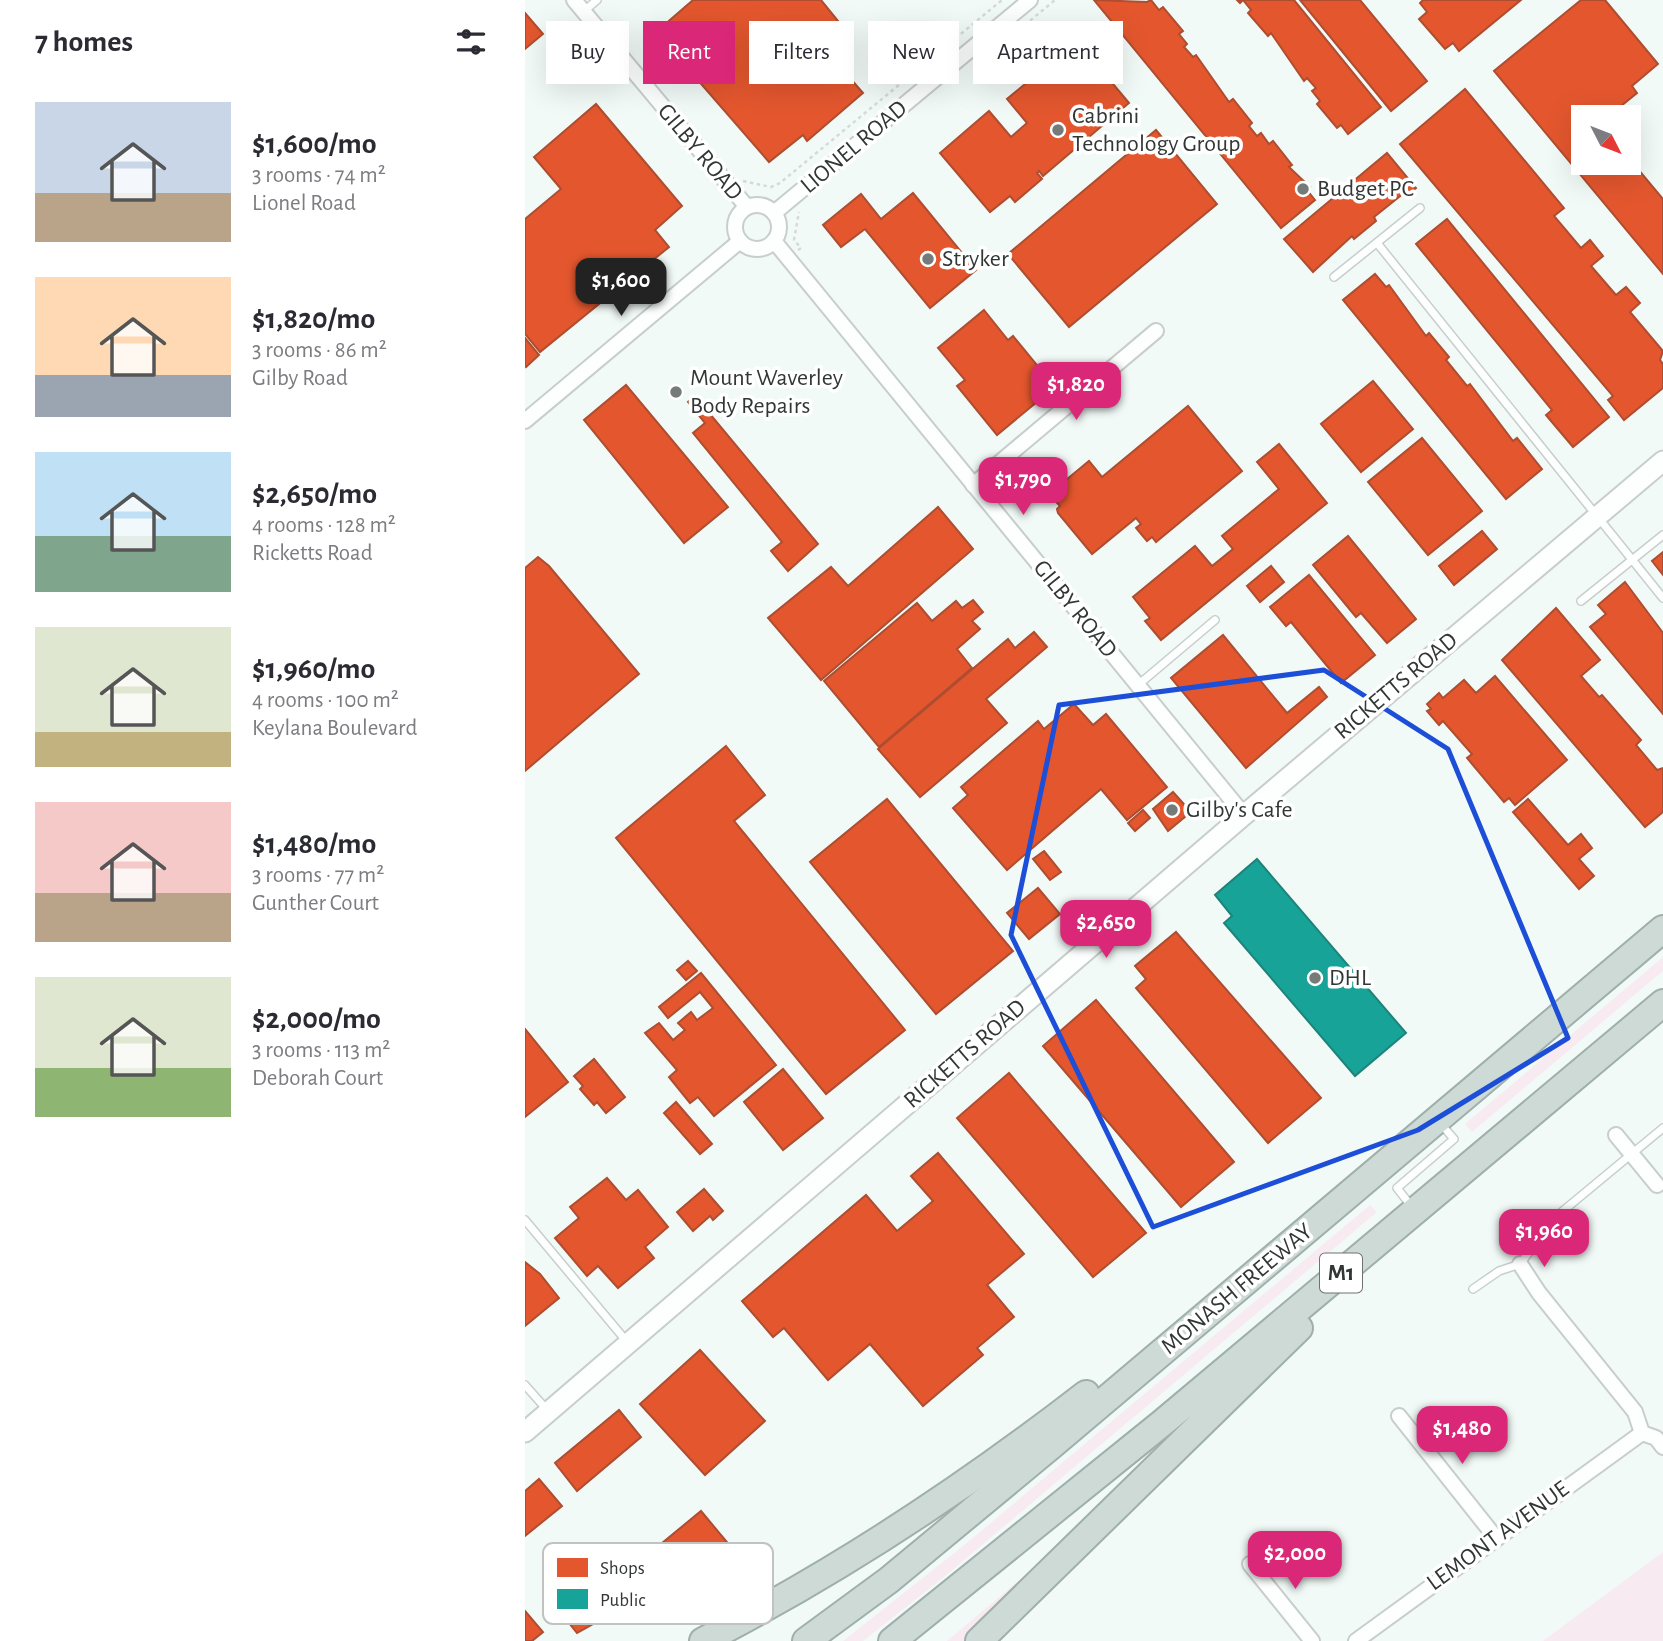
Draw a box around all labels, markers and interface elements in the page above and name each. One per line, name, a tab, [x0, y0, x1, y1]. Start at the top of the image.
chip: Buy	[546, 21, 629, 84]
chip: Rent	[643, 21, 735, 84]
chip: Filters	[749, 21, 854, 84]
chip: New	[868, 21, 959, 84]
chip: Apartment	[973, 21, 1123, 84]
icon: filters	[452, 23, 490, 61]
text: 7 homes	[35, 27, 133, 57]
street label: LIONEL ROAD	[796, 96, 912, 198]
street label: GILBY ROAD	[653, 99, 747, 205]
place label: Cabrini Technology Group	[1072, 104, 1240, 156]
north arrow	[1571, 105, 1641, 175]
map controls	[1571, 105, 1641, 175]
marker: Cabrini Technology Group	[1050, 122, 1066, 138]
text: $1,600/mo	[252, 129, 376, 159]
icon: home	[91, 130, 175, 214]
text: 3 rooms · 74 m²	[252, 164, 386, 187]
place label: Budget PC	[1317, 177, 1414, 201]
marker: Budget PC	[1295, 181, 1311, 197]
text: Lionel Road	[252, 192, 356, 215]
place label: Stryker	[942, 247, 1009, 271]
marker: Stryker	[920, 251, 936, 267]
pin: $1,600	[564, 258, 678, 318]
text: $1,600	[592, 269, 650, 292]
text: $1,820/mo	[252, 304, 375, 334]
icon: home	[91, 305, 175, 389]
text: 3 rooms · 86 m²	[252, 339, 387, 362]
pin: $1,820	[1019, 362, 1133, 422]
place label: Mount Waverley Body Repairs	[690, 366, 843, 418]
text: Gilby Road	[252, 367, 348, 390]
text: $1,820	[1047, 373, 1105, 396]
marker: Mount Waverley Body Repairs	[668, 384, 684, 400]
pin: $1,790	[966, 458, 1080, 517]
text: $1,790	[995, 468, 1051, 491]
text: $2,650/mo	[252, 479, 377, 509]
icon: home	[91, 480, 175, 564]
text: 4 rooms · 128 m²	[252, 514, 396, 537]
text: Ricketts Road	[252, 542, 373, 565]
street label: GILBY ROAD	[1029, 556, 1121, 662]
street label: RICKETTS ROAD	[1330, 628, 1462, 744]
text: $1,960/mo	[252, 654, 375, 684]
icon: home	[91, 655, 175, 739]
text: 4 rooms · 100 m²	[252, 689, 399, 712]
text: Keylana Boulevard	[252, 717, 417, 740]
place label: Gilby's Cafe	[1186, 798, 1292, 822]
marker: Gilby's Cafe	[1164, 802, 1180, 818]
text: $1,480/mo	[252, 829, 376, 859]
icon: home	[91, 830, 175, 914]
text: 3 rooms · 77 m²	[252, 864, 384, 887]
text: Gunther Court	[252, 892, 379, 915]
pin: $2,650	[1049, 900, 1163, 960]
text: $2,650	[1076, 911, 1136, 934]
place label: DHL	[1329, 966, 1371, 990]
marker: DHL	[1307, 970, 1323, 986]
street label: RICKETTS ROAD	[900, 995, 1030, 1113]
text: $2,000/mo	[252, 1004, 381, 1034]
icon: home	[91, 1005, 175, 1089]
text: 3 rooms · 113 m²	[252, 1039, 390, 1062]
text: Deborah Court	[252, 1067, 383, 1090]
pin: $1,960	[1487, 1210, 1601, 1269]
street label: MONASH FREEWAY	[1157, 1219, 1317, 1359]
text: $1,960	[1515, 1220, 1573, 1243]
road number: M1	[1320, 1254, 1362, 1292]
pin: $1,480	[1405, 1406, 1519, 1466]
text: $1,480	[1433, 1417, 1491, 1440]
street label: LEMONT AVENUE	[1423, 1476, 1574, 1595]
pin: $2,000	[1238, 1532, 1352, 1591]
text: $2,000	[1264, 1542, 1326, 1565]
legend	[543, 1543, 773, 1624]
text: Shops	[600, 1559, 645, 1578]
text: Public	[600, 1591, 646, 1610]

